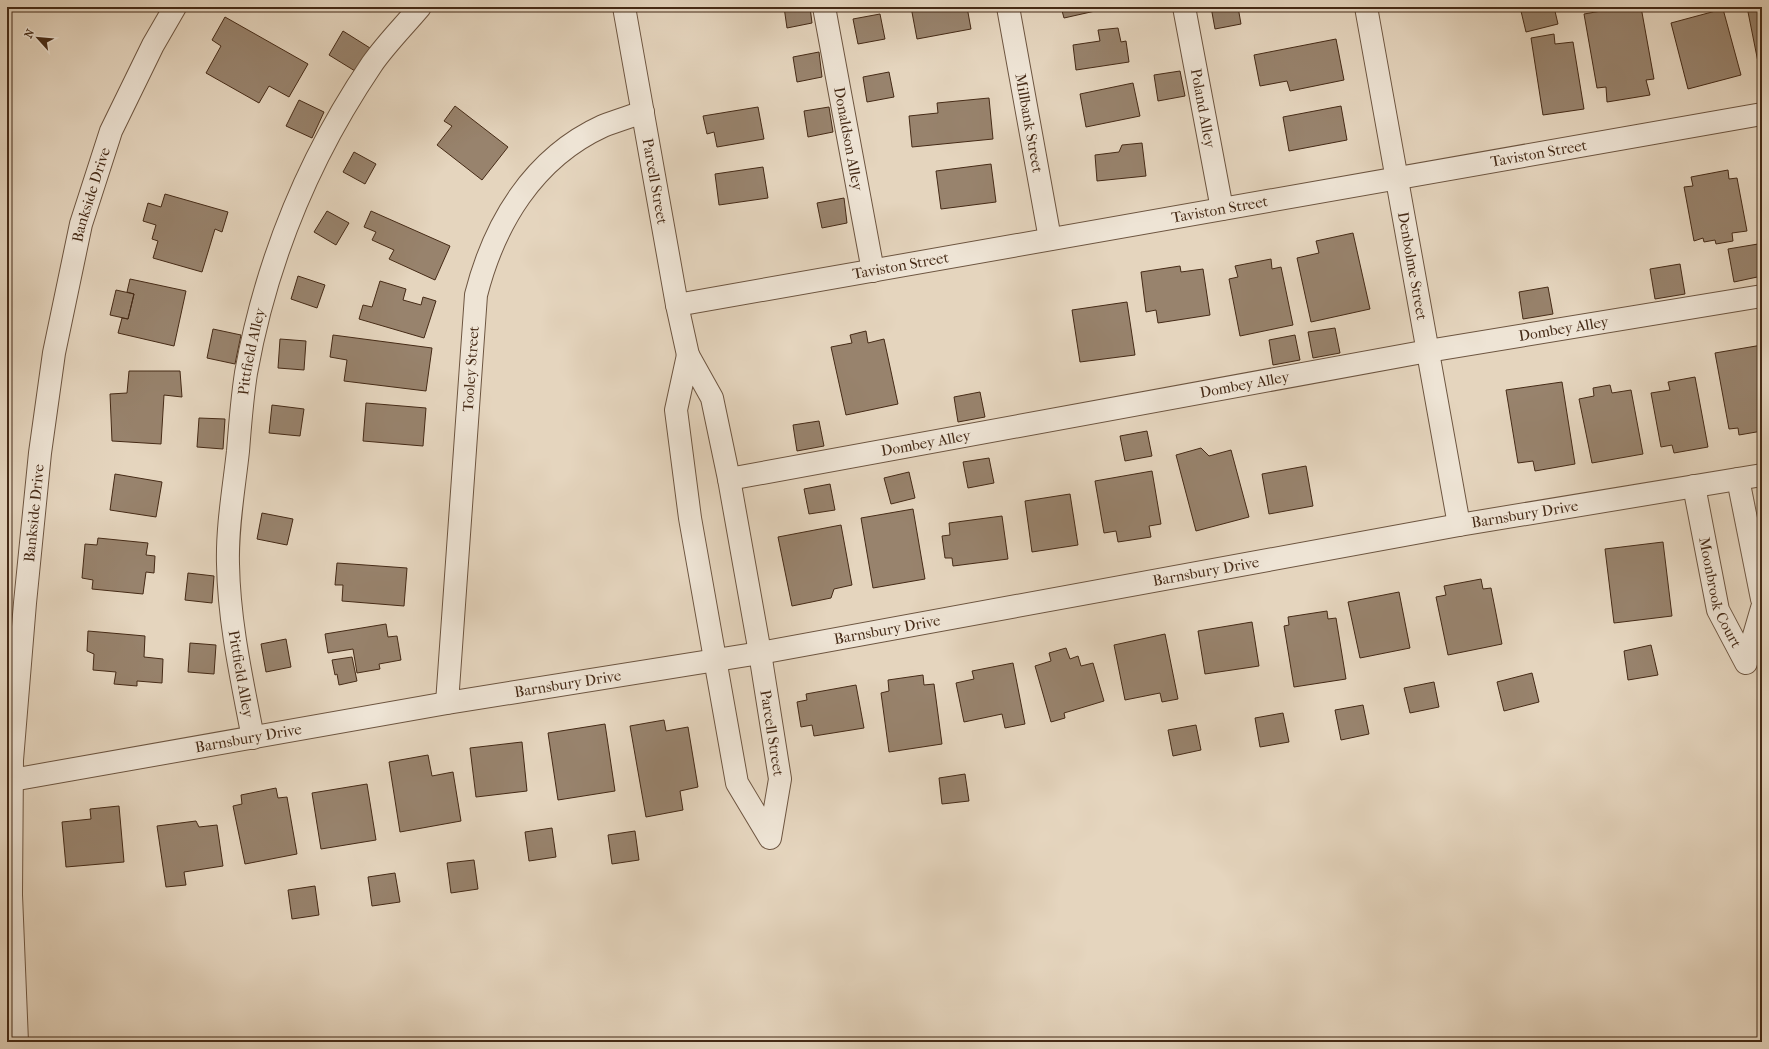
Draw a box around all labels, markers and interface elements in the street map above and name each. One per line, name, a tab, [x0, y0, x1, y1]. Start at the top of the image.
north arrow	[18, 18, 58, 58]
text: N	[22, 26, 38, 40]
street label: Poland Alley	[1187, 67, 1220, 150]
street label: Millbank Street	[1011, 72, 1047, 175]
street label: Donaldson Alley	[830, 85, 867, 193]
street label: Taviston Street	[1489, 136, 1589, 171]
street label: Parcell Street	[638, 137, 672, 226]
street label: Bankside Drive	[68, 145, 114, 244]
street label: Taviston Street	[1170, 192, 1270, 227]
street label: Denbolme Street	[1394, 210, 1431, 322]
street label: Taviston Street	[851, 248, 951, 283]
street label: Pittfield Alley	[234, 305, 269, 396]
street label: Dombey Alley	[1517, 312, 1611, 345]
street label: Tooley Street	[459, 325, 483, 412]
street label: Dombey Alley	[1198, 367, 1292, 402]
street label: Dombey Alley	[879, 426, 973, 460]
street label: Bankside Drive	[20, 463, 48, 563]
street label: Barnsbury Drive	[1470, 496, 1580, 532]
street label: Moonbrook Court	[1695, 536, 1746, 651]
street label: Barnsbury Drive	[1151, 553, 1261, 590]
street label: Barnsbury Drive	[832, 611, 942, 648]
street label: Pittfield Alley	[224, 629, 258, 720]
street label: Barnsbury Drive	[513, 666, 623, 701]
street label: Parcell Street	[756, 689, 788, 778]
street label: Barnsbury Drive	[194, 720, 304, 756]

